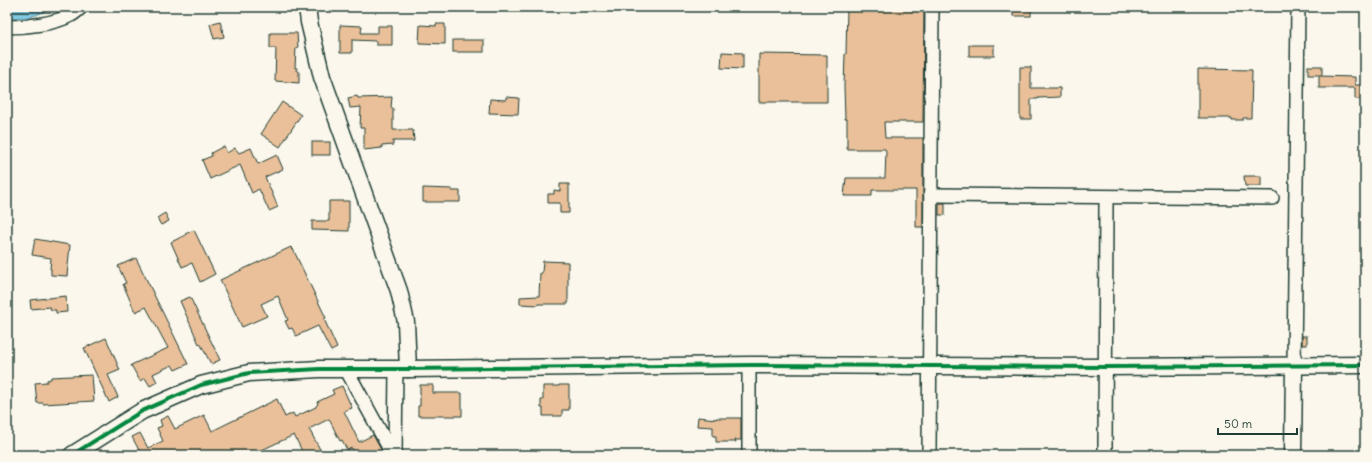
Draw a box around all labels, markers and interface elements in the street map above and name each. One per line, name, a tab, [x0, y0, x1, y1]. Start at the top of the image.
scale bar	[1218, 410, 1297, 436]
text: 50 m	[1224, 416, 1253, 431]

